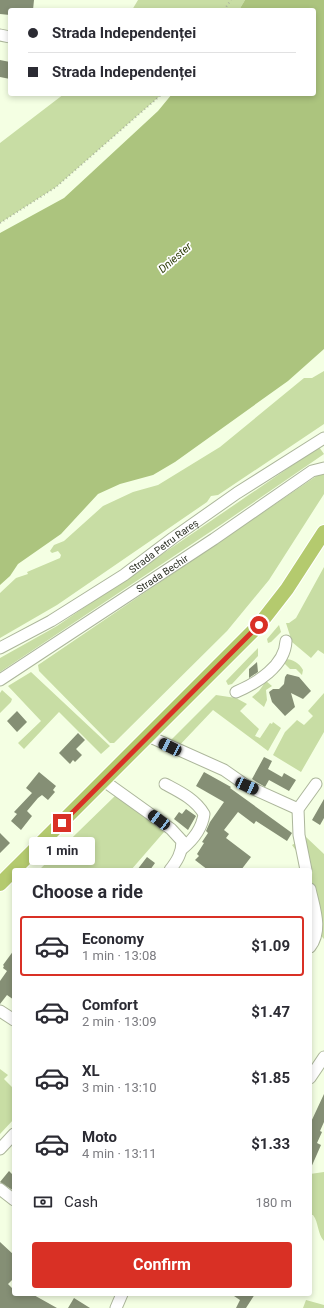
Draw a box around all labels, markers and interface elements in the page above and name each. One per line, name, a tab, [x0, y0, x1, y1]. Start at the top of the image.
text: Strada Independenței	[52, 24, 196, 42]
text: Strada Independenței	[52, 63, 196, 81]
water label: Dniester	[156, 240, 194, 276]
street label: Strada Petru Rareș	[127, 517, 201, 575]
street label: Strada Bechir	[134, 552, 190, 594]
route start	[250, 616, 268, 634]
car	[157, 736, 183, 758]
car	[234, 776, 260, 796]
car	[146, 808, 172, 832]
route end	[53, 814, 71, 832]
callout: 1 min	[29, 837, 95, 865]
text: 1 min	[46, 843, 78, 858]
text: Choose a ride	[32, 881, 143, 902]
icon: car	[34, 928, 70, 964]
text: Economy	[82, 930, 144, 948]
text: $1.09	[251, 937, 290, 955]
text: 1 min · 13:08	[82, 948, 157, 963]
icon: car	[34, 994, 70, 1030]
text: Comfort	[82, 996, 138, 1014]
text: $1.47	[251, 1003, 290, 1021]
text: 2 min · 13:09	[82, 1014, 157, 1029]
icon: car	[34, 1060, 70, 1096]
text: XL	[82, 1062, 100, 1080]
text: $1.85	[251, 1069, 290, 1087]
text: 3 min · 13:10	[82, 1080, 157, 1095]
icon: car	[34, 1126, 70, 1162]
text: Moto	[82, 1128, 117, 1146]
text: $1.33	[251, 1135, 290, 1153]
text: 4 min · 13:11	[82, 1146, 157, 1161]
icon: cash	[32, 1191, 54, 1213]
text: Cash	[64, 1193, 98, 1211]
text: 180 m	[255, 1195, 292, 1210]
button: Confirm	[32, 1242, 292, 1288]

